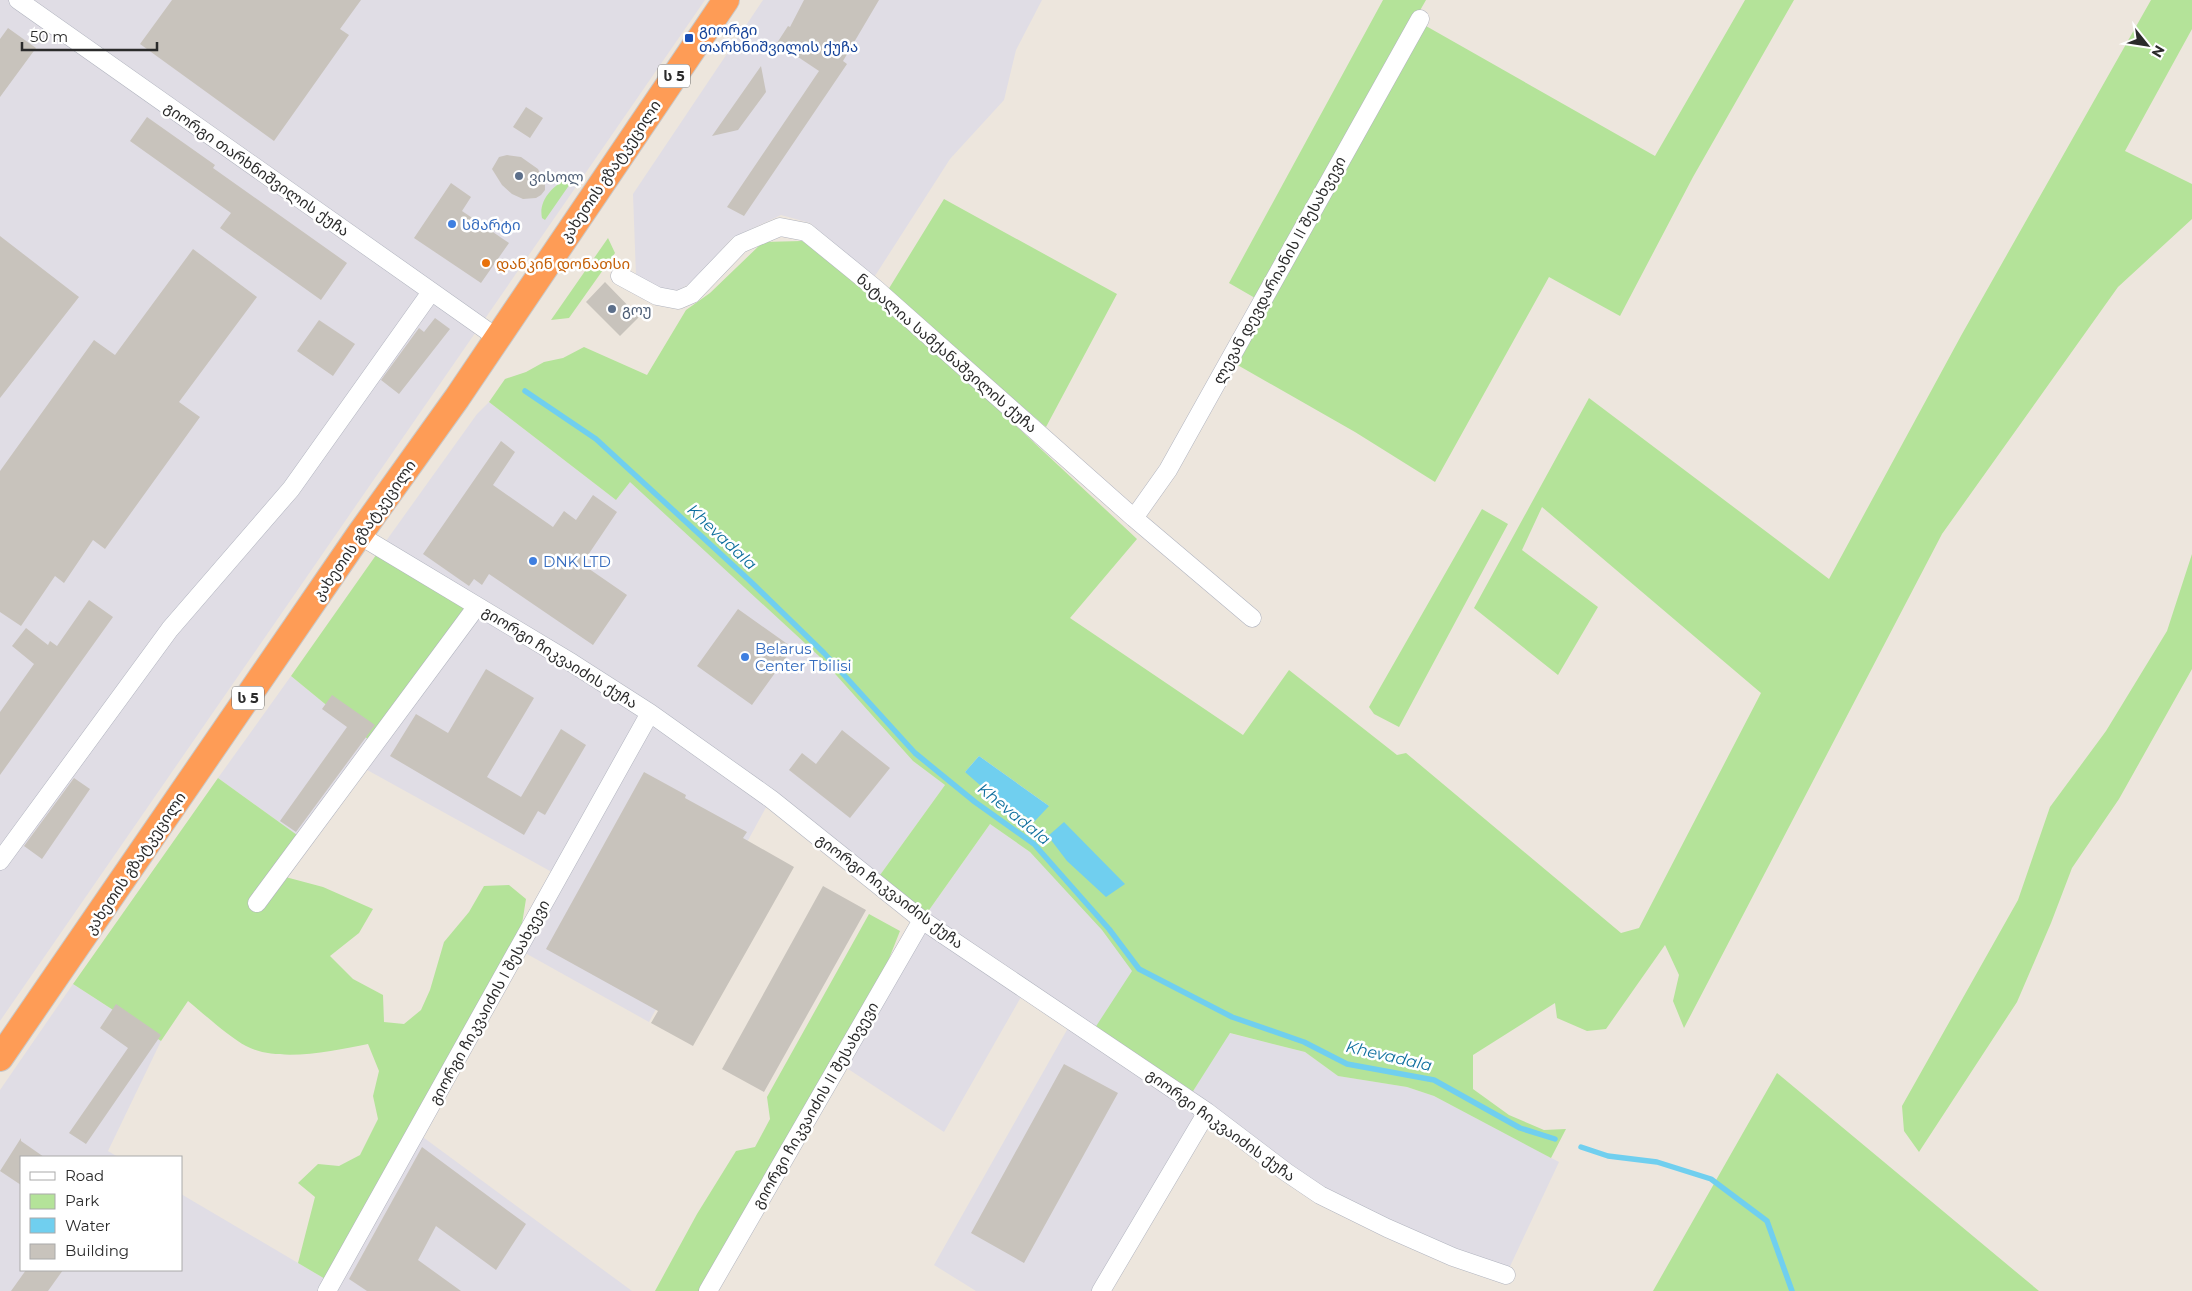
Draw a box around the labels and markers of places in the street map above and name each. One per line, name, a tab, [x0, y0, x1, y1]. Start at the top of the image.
place label: გიორგი თარხნიშვილის ქუჩა	[699, 20, 858, 56]
marker: გიორგი თარხნიშვილის ქუჩა	[683, 32, 695, 44]
place label: ვისოლ	[529, 167, 584, 186]
marker: ვისოლ	[513, 170, 525, 182]
place label: სმარტი	[462, 215, 521, 234]
marker: სმარტი	[446, 218, 458, 230]
place label: დანკინ დონათსი	[496, 254, 630, 273]
marker: დანკინ დონათსი	[480, 257, 492, 269]
place label: გოუ	[622, 300, 652, 319]
marker: გოუ	[606, 303, 618, 315]
place label: DNK LTD	[543, 552, 611, 571]
marker: DNK LTD	[527, 555, 539, 567]
place label: Belarus Center Tbilisi	[755, 639, 852, 675]
marker: Belarus Center Tbilisi	[739, 651, 751, 663]

